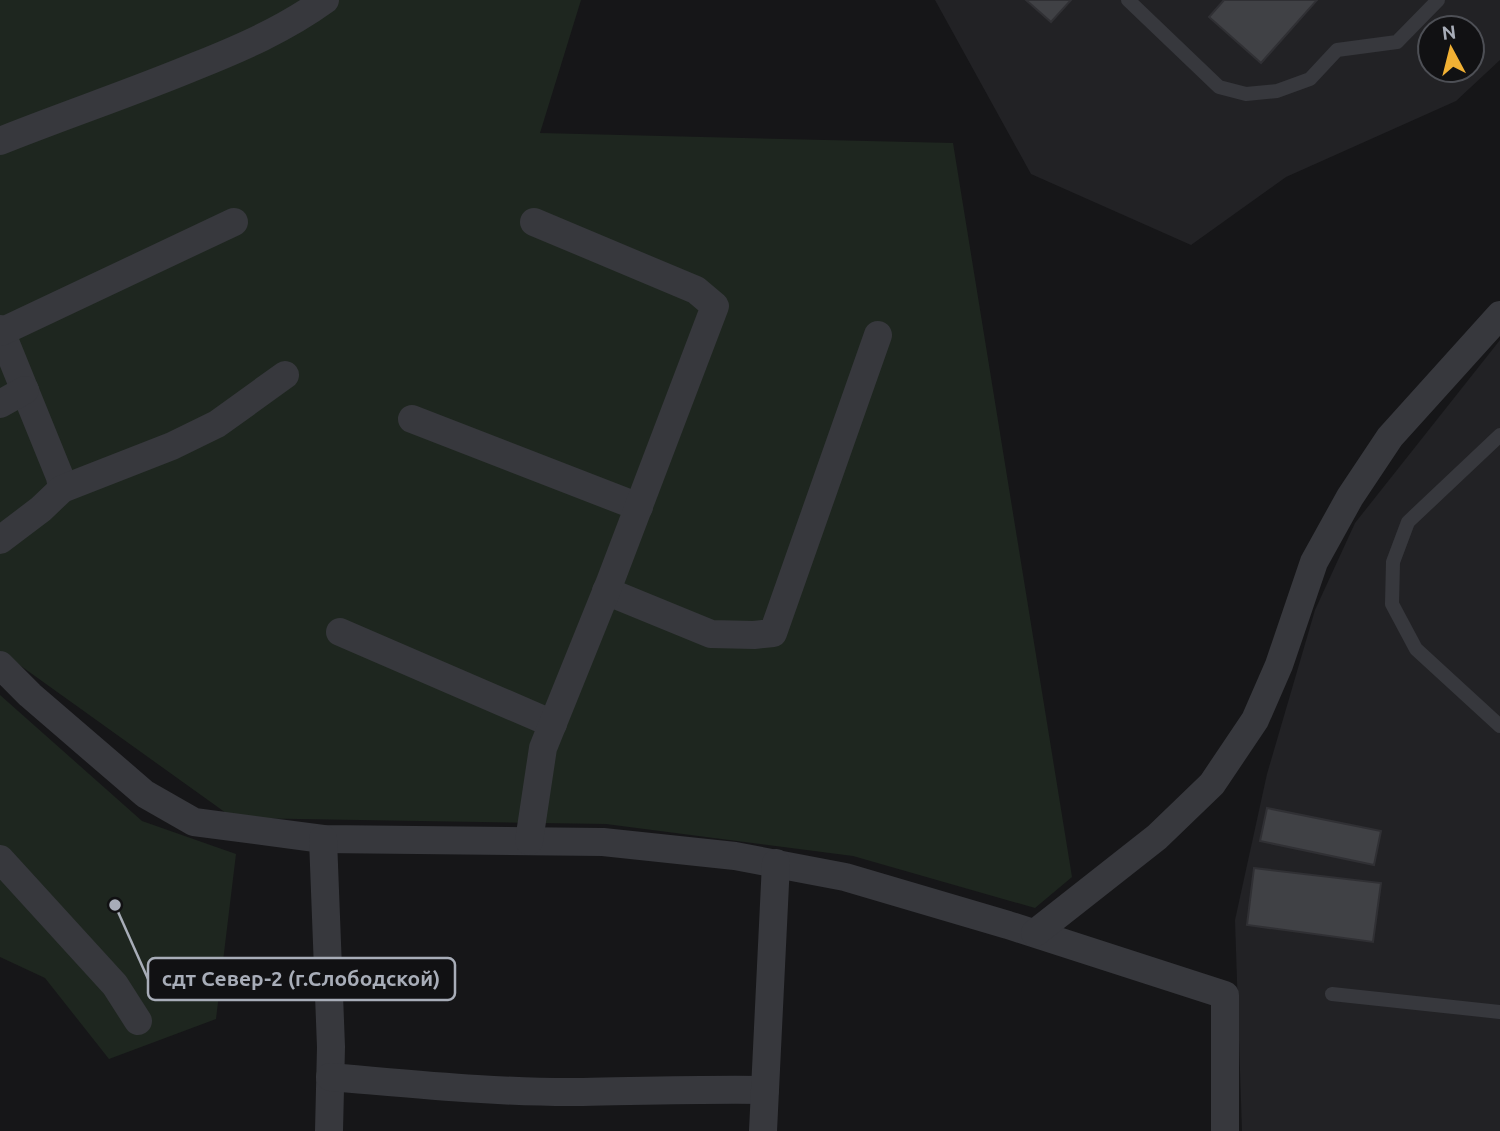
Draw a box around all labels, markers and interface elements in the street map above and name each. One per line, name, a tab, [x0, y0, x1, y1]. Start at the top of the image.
north arrow	[1416, 14, 1486, 84]
text: N	[1441, 20, 1457, 44]
callout: сдт Север-2 (г.Слободской)	[148, 958, 455, 1000]
text: сдт Север-2 (г.Слободской)	[162, 966, 440, 990]

